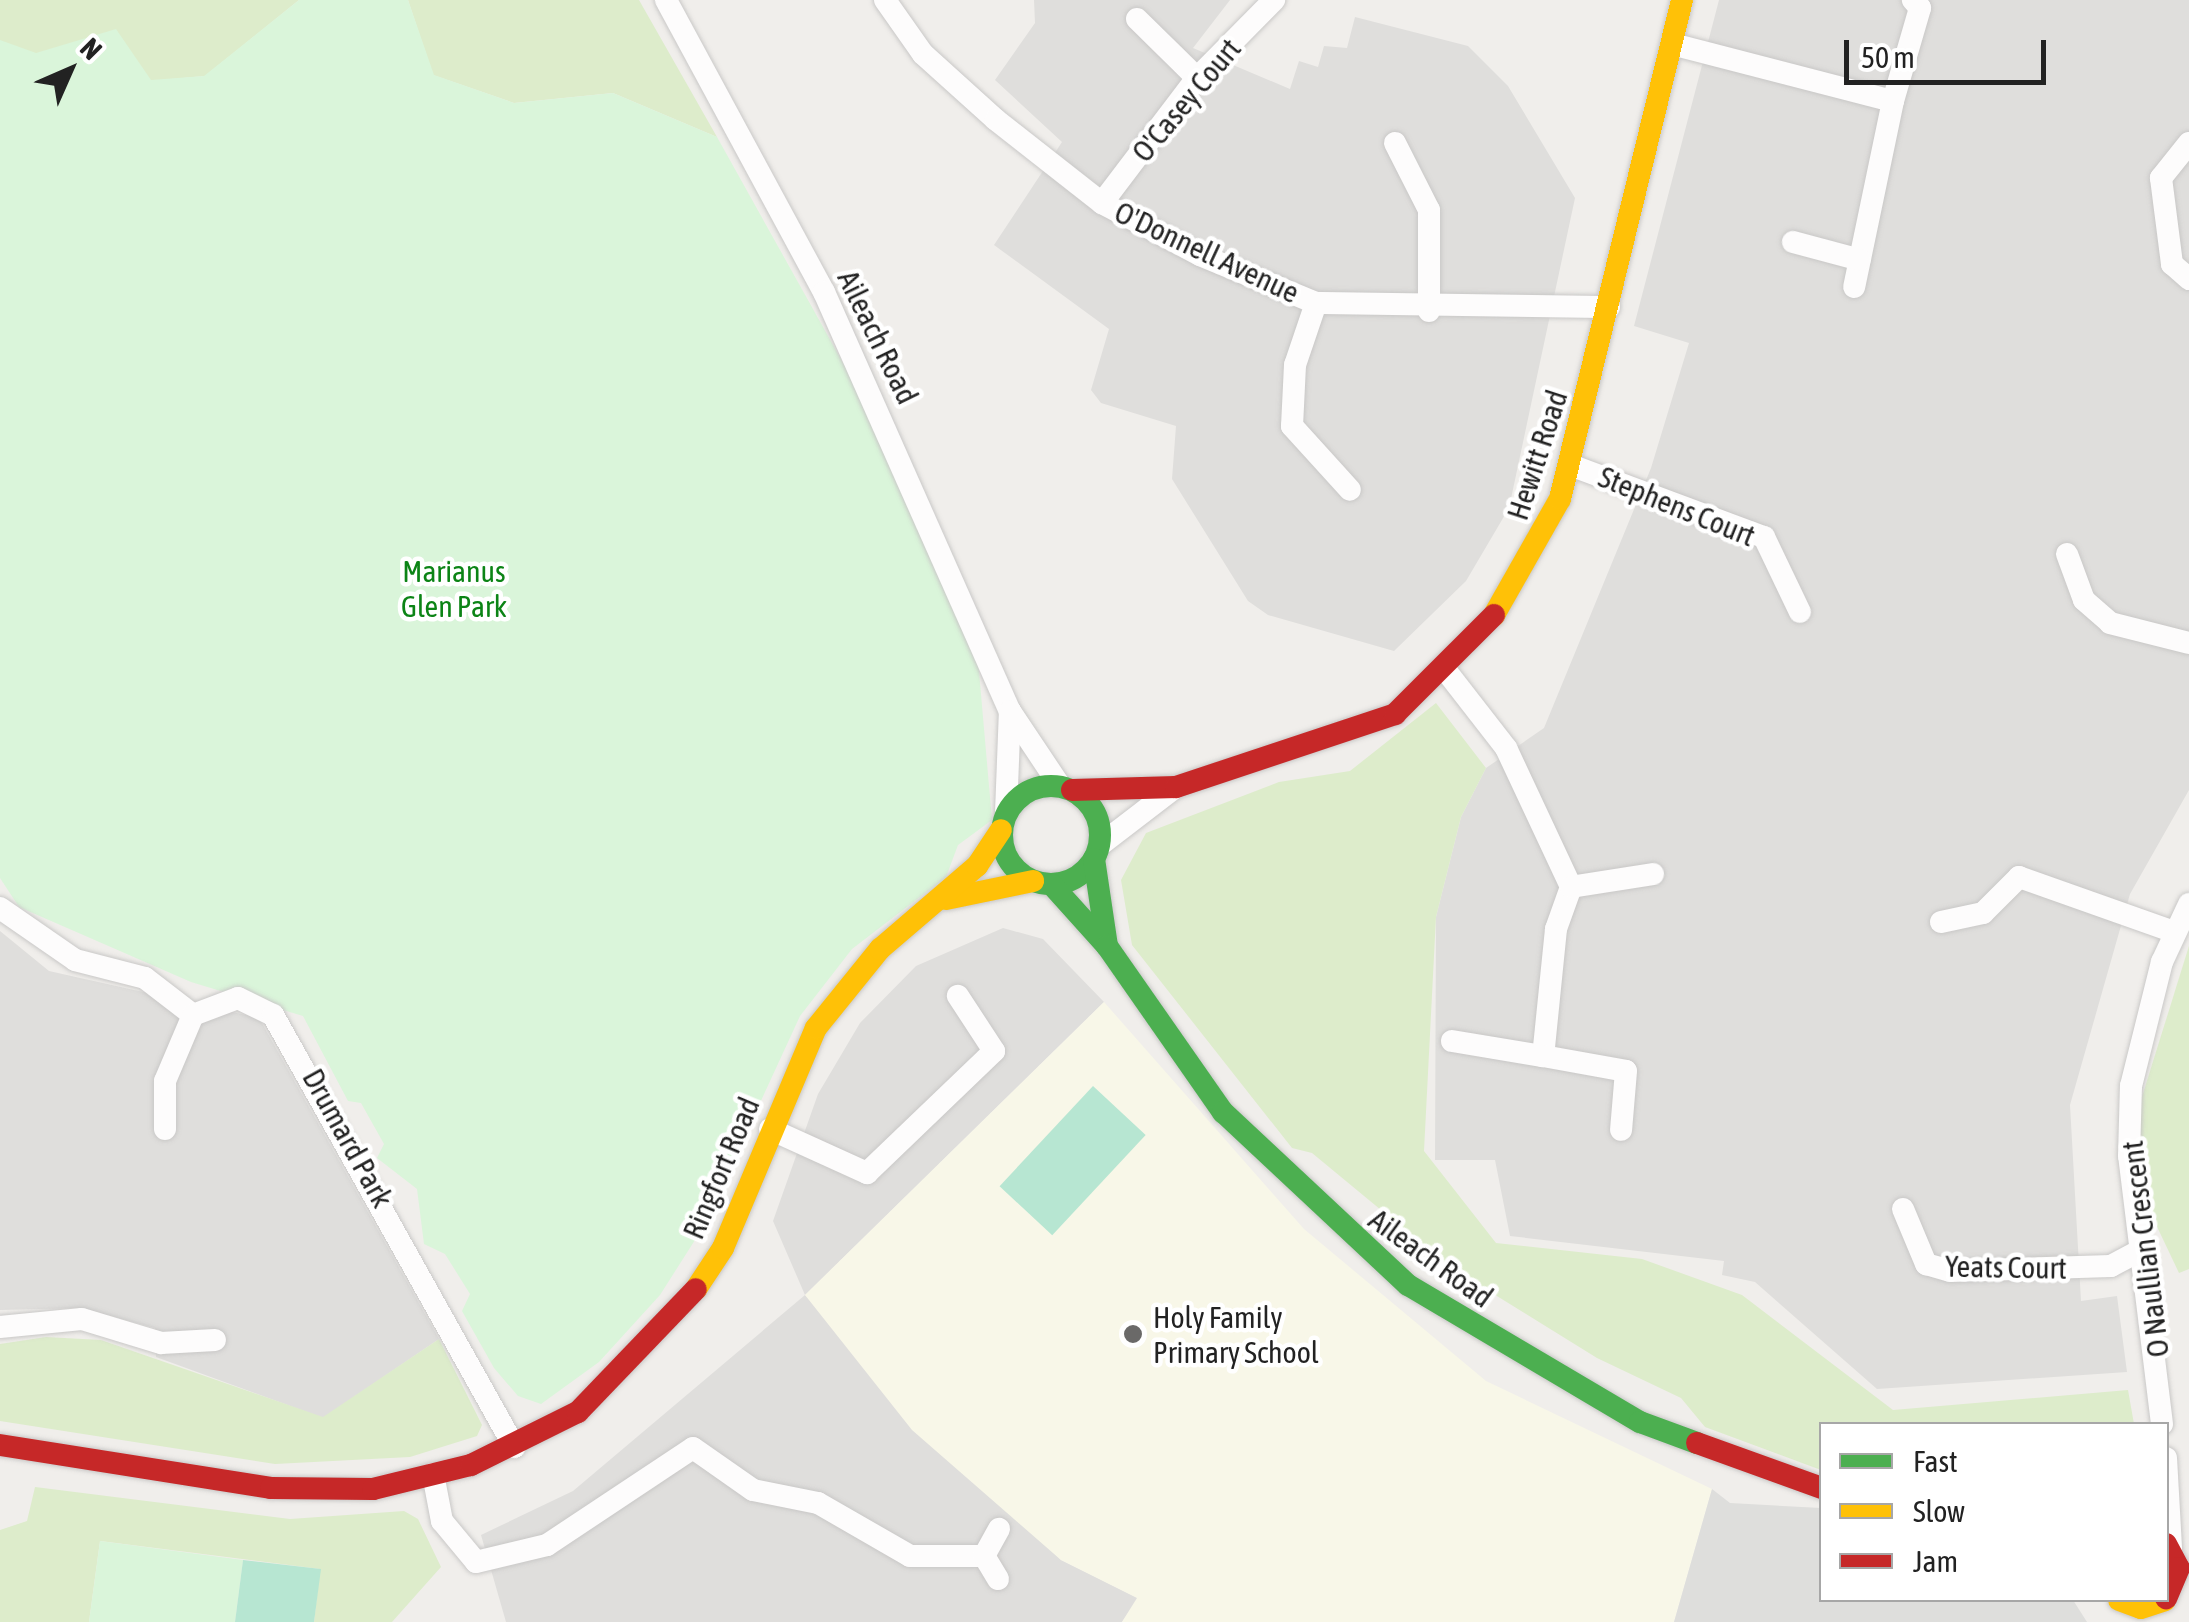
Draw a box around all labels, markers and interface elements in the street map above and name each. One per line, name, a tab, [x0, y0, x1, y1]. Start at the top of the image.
north arrow	[20, 20, 120, 120]
scale bar	[1849, 20, 2052, 82]
street label: O'Casey Court	[1124, 31, 1248, 169]
text: N	[74, 32, 108, 66]
text: 50 m	[1861, 40, 1915, 74]
street label: O'Donnell Avenue	[1109, 194, 1305, 310]
street label: Aileach Road	[830, 264, 926, 410]
street label: Hewitt Road	[1499, 386, 1575, 524]
street label: Stephens Court	[1594, 458, 1760, 554]
park label: Marianus Glen Park	[401, 553, 507, 624]
street label: Drumard Park	[295, 1062, 401, 1214]
street label: Ringfort Road	[675, 1092, 767, 1244]
street label: O Naullian Crescent	[2114, 1139, 2176, 1359]
street label: Aileach Road	[1362, 1201, 1500, 1315]
street label: Yeats Court	[1945, 1248, 2067, 1286]
place label: Holy Family Primary School	[1153, 1299, 1319, 1370]
marker: Holy Family Primary School	[1122, 1323, 1144, 1345]
legend	[1819, 1422, 2169, 1602]
text: Fast	[1913, 1444, 1958, 1478]
text: Slow	[1913, 1494, 1965, 1528]
text: Jam	[1913, 1544, 1958, 1578]

